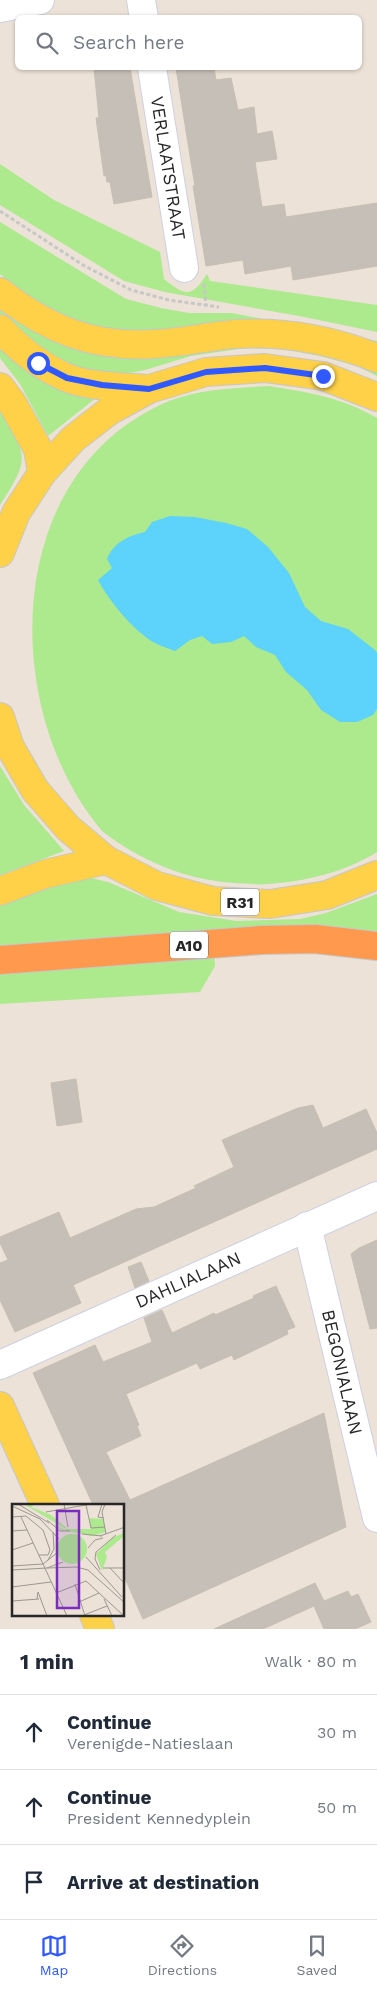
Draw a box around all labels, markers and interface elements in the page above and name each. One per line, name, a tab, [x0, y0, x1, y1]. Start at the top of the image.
search box	[15, 15, 362, 70]
icon: search	[33, 29, 61, 57]
text: Search here	[73, 31, 184, 54]
street label: VERLAATSTRAAT	[147, 95, 190, 241]
route start	[27, 352, 50, 375]
route end	[312, 365, 335, 388]
road number: R31	[221, 889, 259, 916]
road number: A10	[170, 932, 208, 958]
street label: DAHLIALAAN	[132, 1247, 244, 1312]
street label: BEGONIALAAN	[318, 1307, 367, 1436]
inset map	[12, 1504, 125, 1616]
text: 1 min	[20, 1649, 74, 1674]
text: Walk · 80 m	[265, 1652, 357, 1671]
text: Continue	[67, 1711, 151, 1734]
icon: ahead	[20, 1718, 48, 1746]
text: 30 m	[317, 1723, 357, 1742]
text: Verenigde-Natieslaan	[67, 1734, 233, 1753]
text: Continue	[67, 1786, 151, 1809]
icon: ahead	[20, 1793, 48, 1821]
text: 50 m	[317, 1798, 357, 1817]
text: President Kennedyplein	[67, 1809, 251, 1828]
icon: arrive	[20, 1868, 48, 1896]
text: Arrive at destination	[67, 1871, 259, 1894]
tab: Map	[40, 1932, 68, 1978]
tab: Directions	[148, 1932, 217, 1978]
tab: Saved	[297, 1932, 337, 1978]

